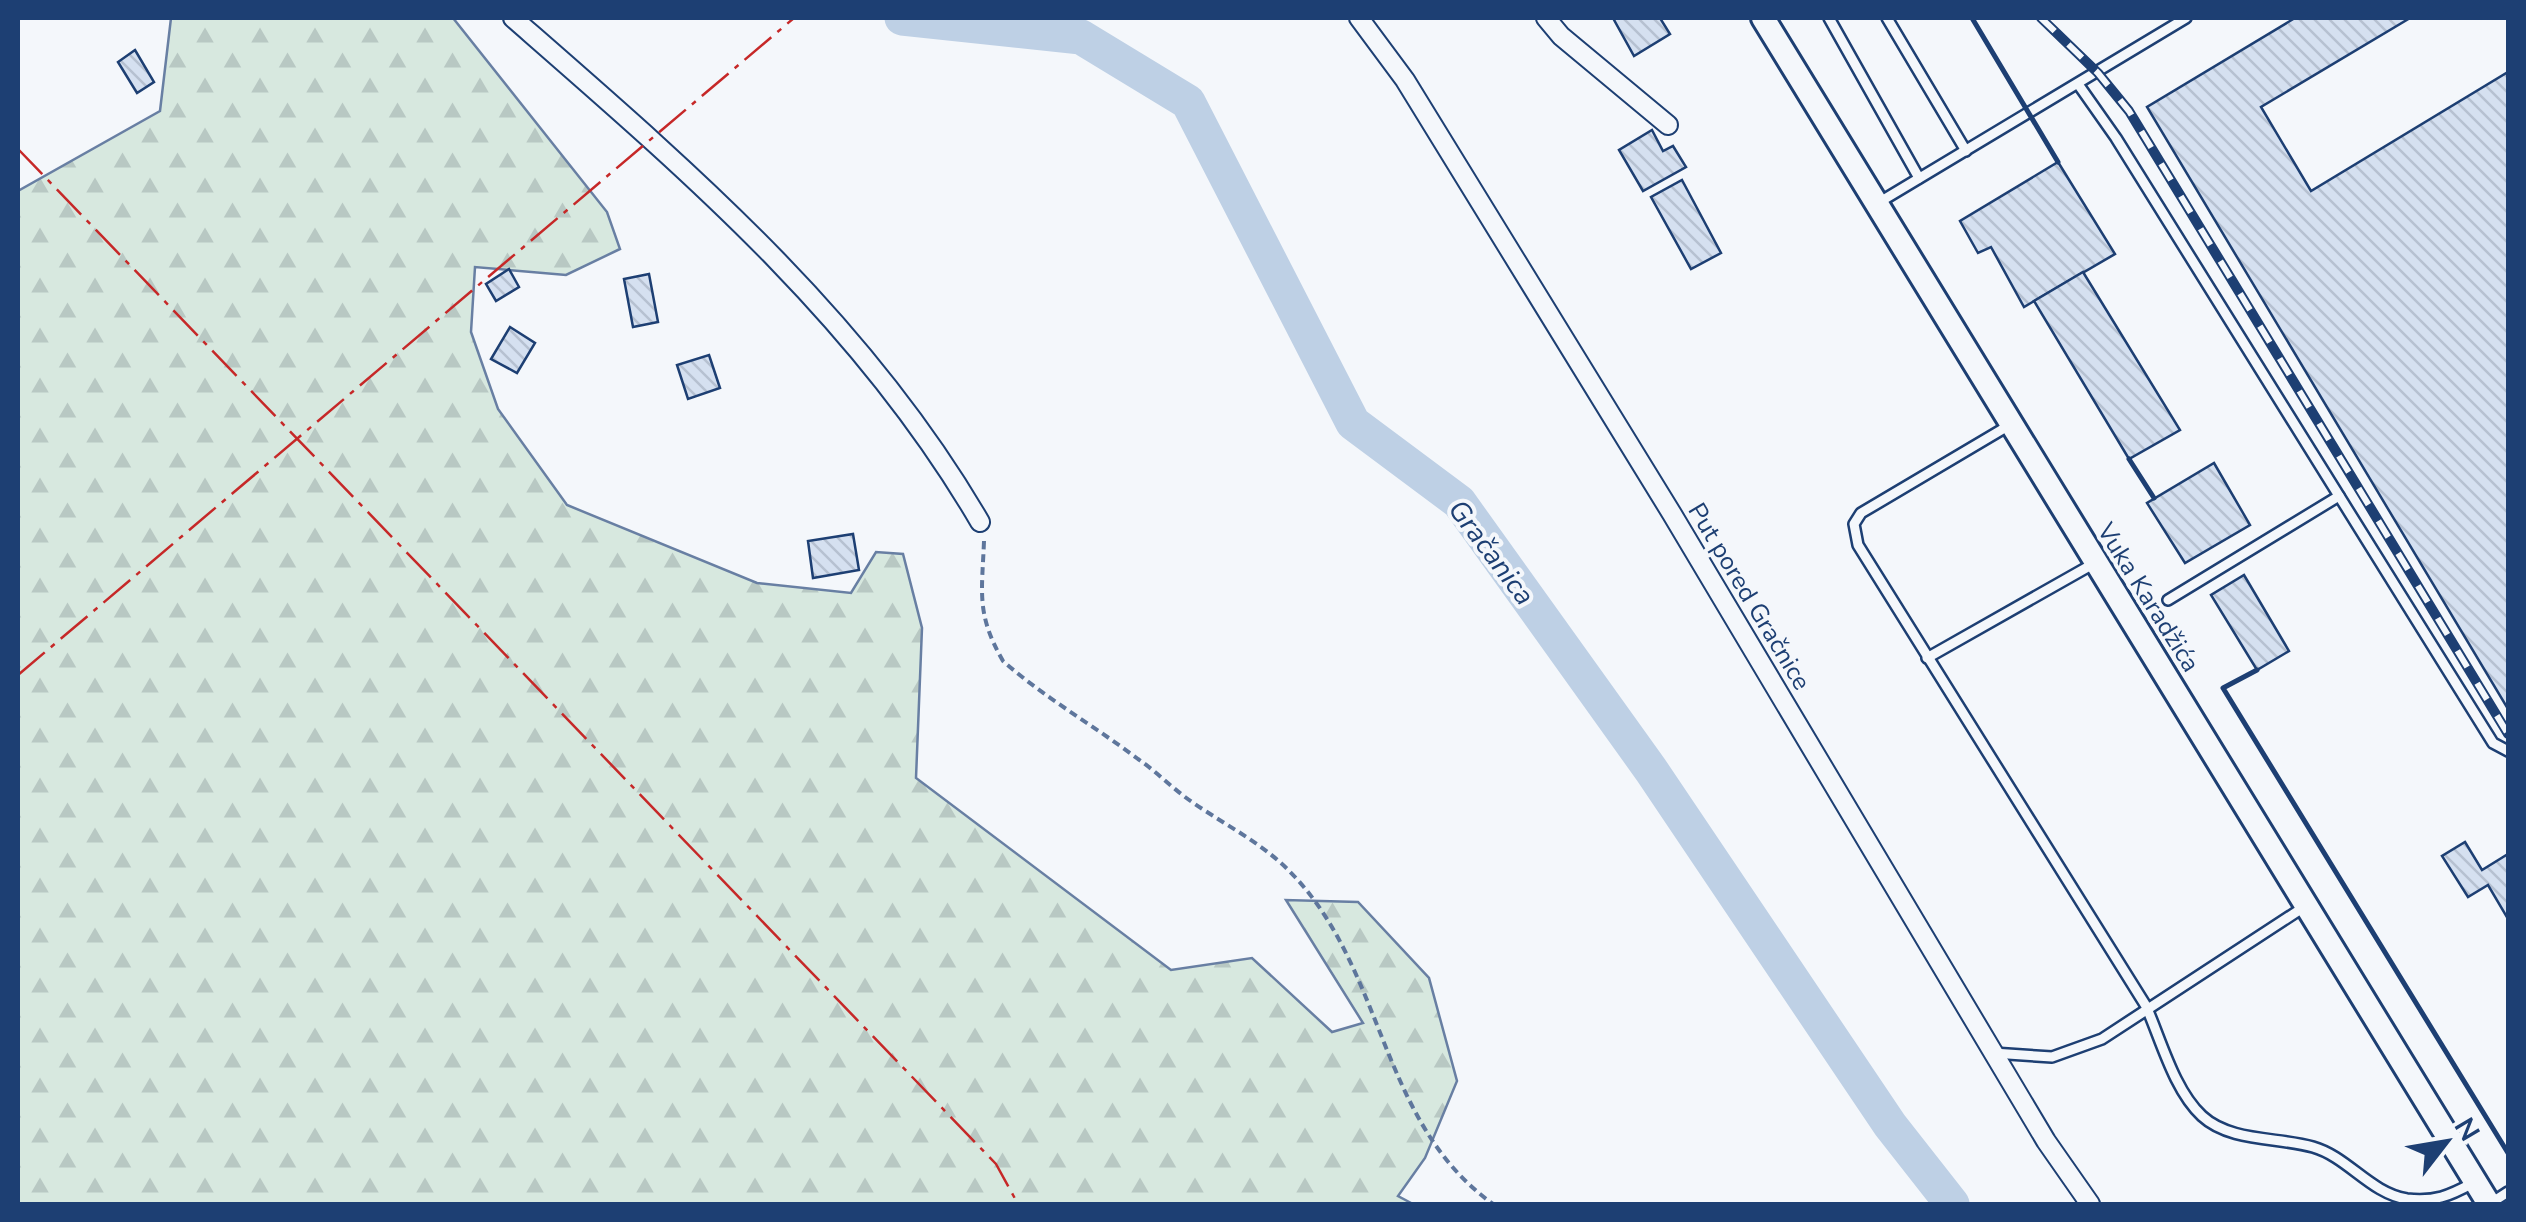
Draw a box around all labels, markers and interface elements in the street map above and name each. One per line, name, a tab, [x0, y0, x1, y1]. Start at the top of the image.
water label: Gračanica	[1439, 492, 1543, 613]
street label: Put pored Gračnice	[1680, 497, 1819, 696]
street label: Vuka Karadžića	[2088, 516, 2208, 678]
north arrow	[2396, 1092, 2496, 1192]
text: N	[2445, 1111, 2488, 1148]

